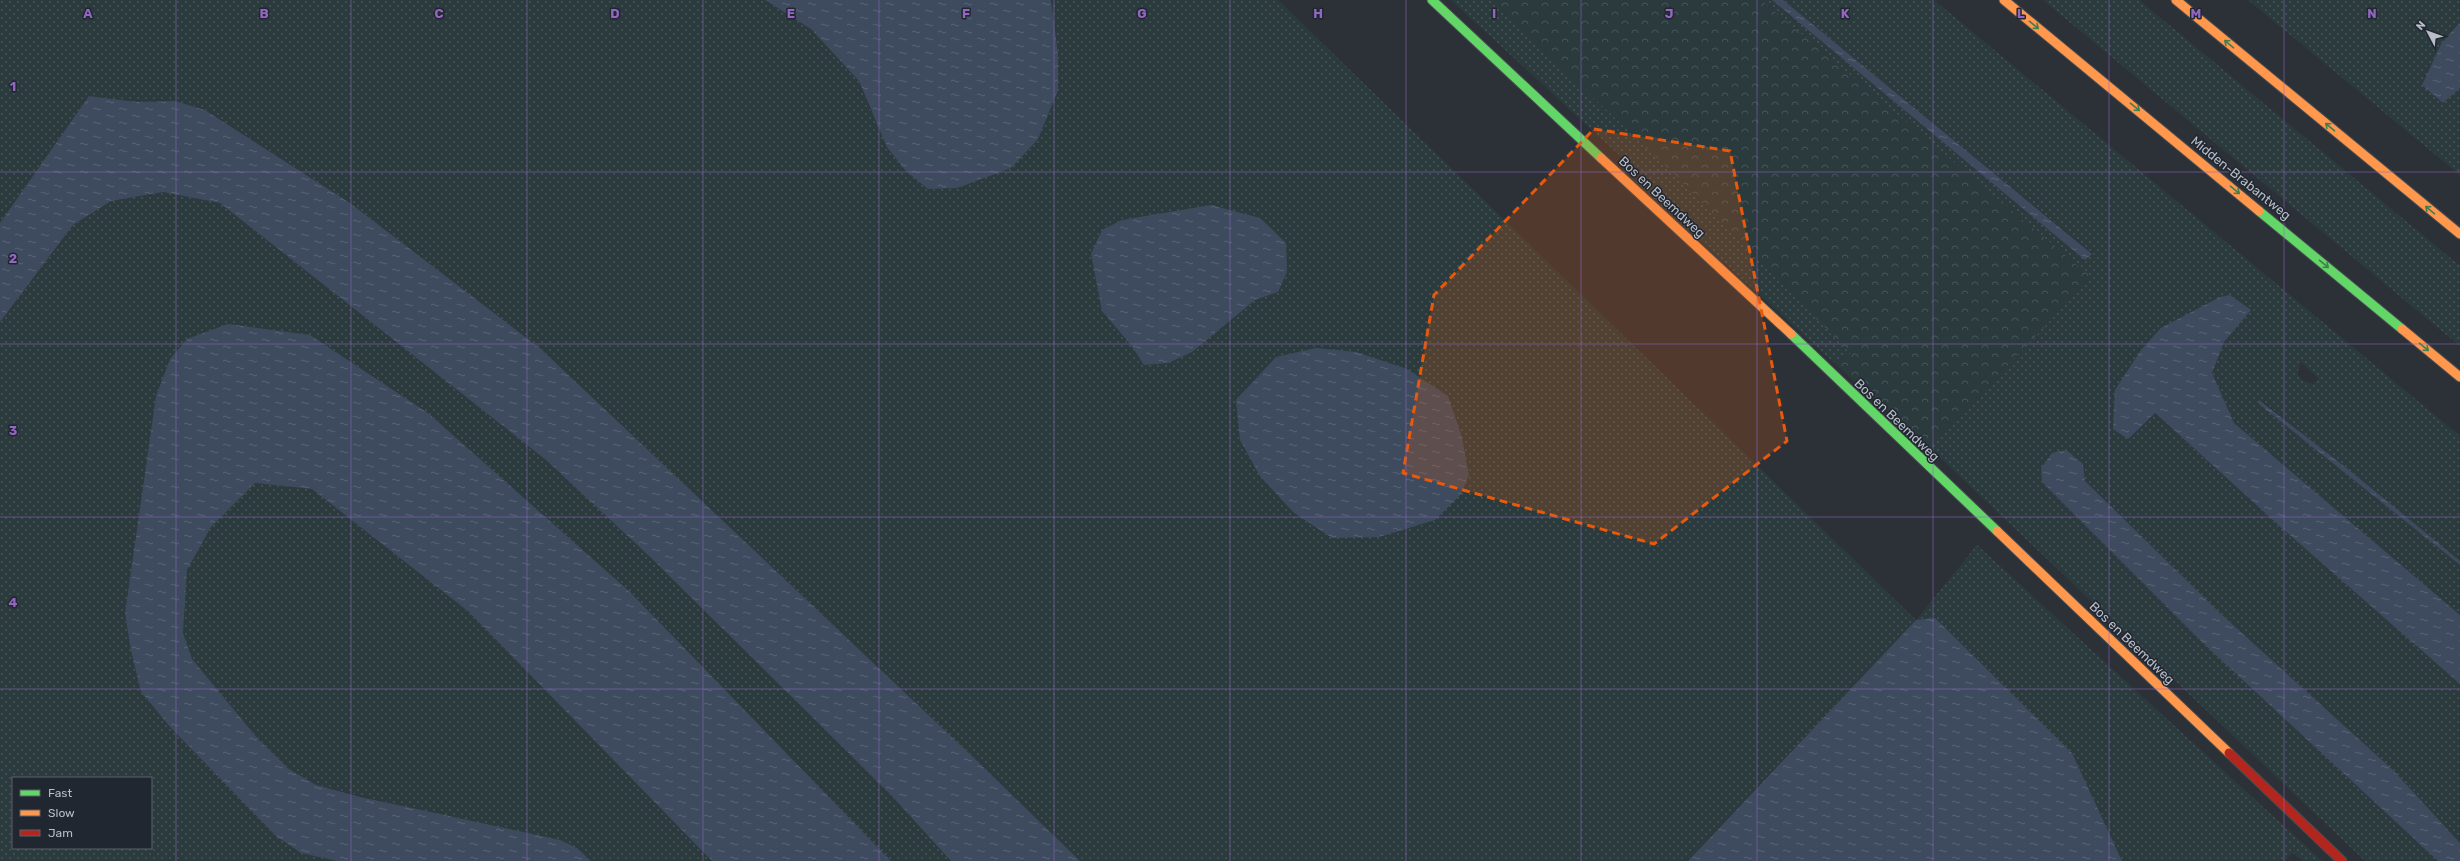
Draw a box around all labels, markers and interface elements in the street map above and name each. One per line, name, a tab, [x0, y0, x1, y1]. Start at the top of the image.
text: A	[83, 6, 93, 21]
text: B	[259, 6, 269, 21]
text: C	[434, 6, 444, 21]
text: D	[610, 6, 620, 21]
text: E	[787, 6, 795, 21]
text: F	[962, 6, 970, 21]
text: G	[1137, 6, 1147, 21]
text: H	[1313, 6, 1323, 21]
text: I	[1492, 6, 1496, 21]
text: J	[1665, 6, 1673, 21]
text: K	[1841, 6, 1850, 21]
text: L	[2017, 6, 2025, 21]
text: M	[2191, 6, 2201, 21]
text: N	[2367, 6, 2377, 21]
north arrow	[2408, 12, 2448, 52]
text: N	[2413, 18, 2428, 33]
one-way arrow	[2029, 20, 2040, 29]
one-way arrow	[2224, 40, 2235, 49]
text: 1	[10, 79, 16, 94]
one-way arrow	[2129, 103, 2140, 112]
one-way arrow	[2324, 122, 2335, 131]
street label: Midden-Brabantweg	[2187, 133, 2294, 224]
street label: Bos en Beemdweg	[1615, 153, 1708, 241]
one-way arrow	[2230, 185, 2240, 194]
one-way arrow	[2425, 205, 2435, 214]
text: 2	[9, 251, 17, 266]
one-way arrow	[2319, 259, 2330, 268]
one-way arrow	[2419, 343, 2430, 352]
street label: Bos en Beemdweg	[1851, 376, 1943, 465]
text: 3	[9, 423, 18, 438]
text: 4	[9, 595, 18, 610]
street label: Bos en Beemdweg	[2086, 599, 2178, 688]
legend	[12, 777, 152, 849]
text: Fast	[48, 786, 72, 800]
text: Slow	[48, 806, 75, 820]
text: Jam	[48, 826, 73, 840]

